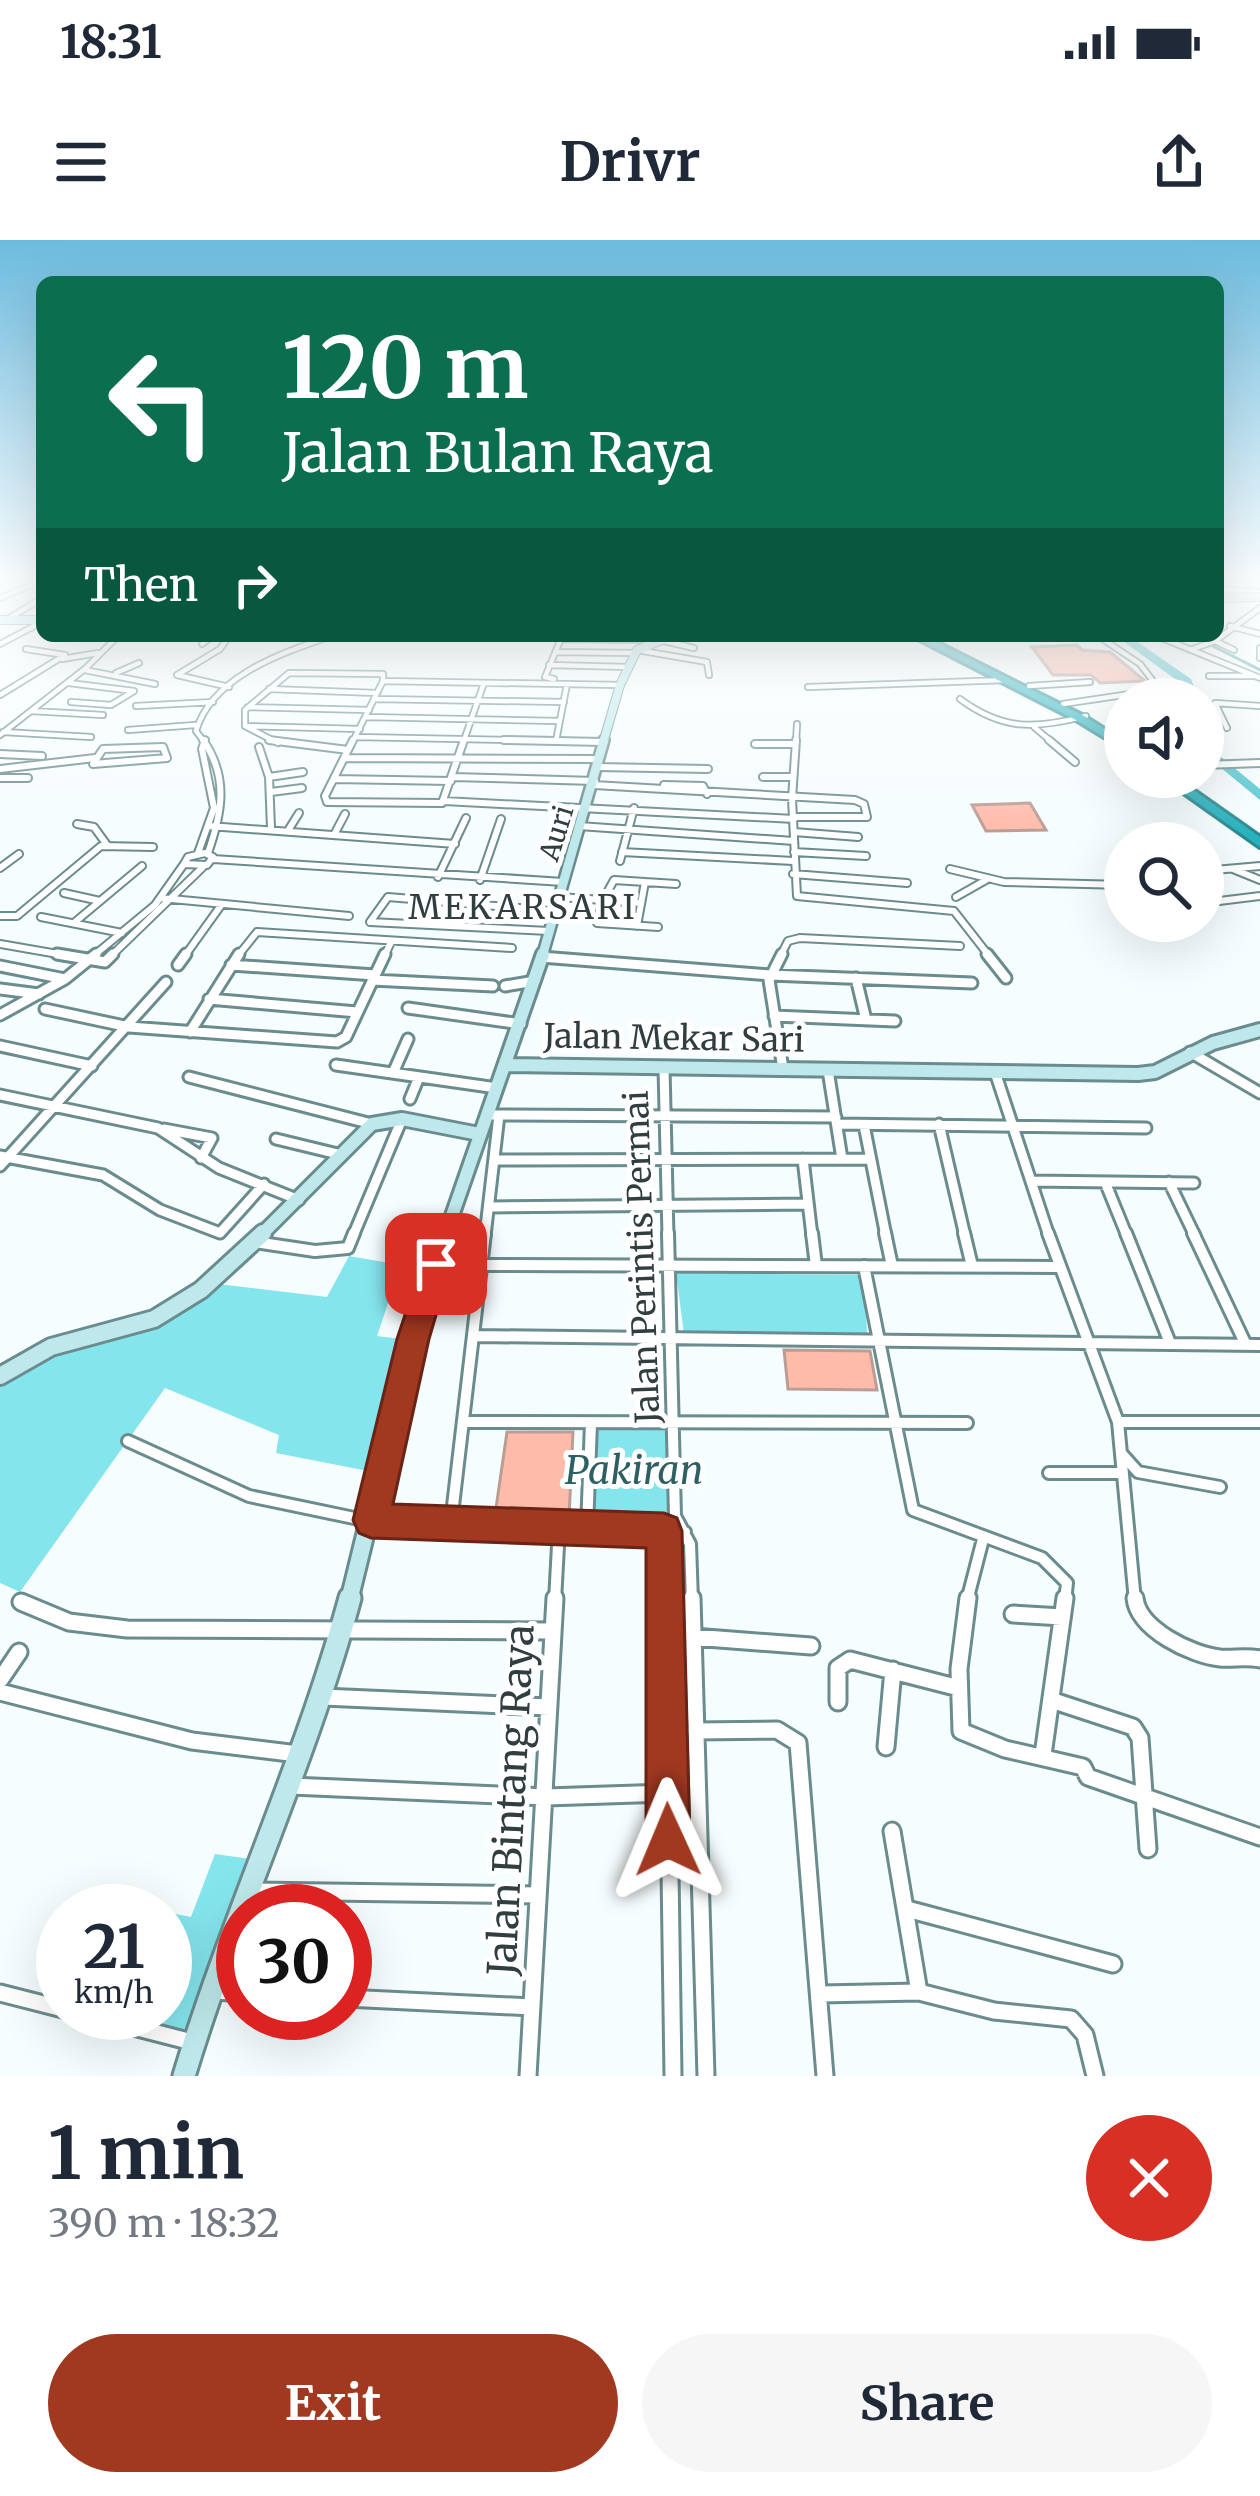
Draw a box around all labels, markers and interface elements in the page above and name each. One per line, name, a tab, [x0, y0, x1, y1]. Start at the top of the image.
text: 18:31	[60, 14, 162, 70]
text: Drivr	[560, 128, 700, 196]
icon: menu	[48, 129, 114, 195]
icon: share	[1146, 129, 1212, 195]
text: 120 m	[282, 315, 529, 421]
icon: left	[84, 324, 240, 480]
text: Jalan Bulan Raya	[282, 419, 714, 487]
icon: right	[222, 552, 288, 618]
text: Then	[84, 557, 198, 613]
map controls	[1104, 678, 1224, 942]
button: sound	[1104, 678, 1224, 798]
street label: Auri	[531, 801, 581, 866]
button: search	[1104, 822, 1224, 942]
district label: MEKARSARI	[408, 887, 638, 928]
street label: Jalan Mekar Sari	[542, 1015, 805, 1061]
street label: Jalan Perintis Permai	[616, 1090, 668, 1425]
pin	[385, 1213, 487, 1315]
icon: arrive	[403, 1231, 469, 1297]
park label: Pakiran	[565, 1446, 703, 1495]
street label: Jalan Bintang Raya	[477, 1623, 545, 1978]
position arrow	[605, 1777, 731, 1903]
speed limit sign: 30	[216, 1884, 372, 2040]
text: 21	[83, 1909, 145, 1984]
text: km/h	[74, 1973, 154, 2011]
text: 1 min	[48, 2108, 244, 2199]
button: close	[1086, 2115, 1212, 2241]
text: 390 m · 18:32	[48, 2199, 280, 2248]
button: Exit	[48, 2334, 618, 2472]
button: Share	[642, 2334, 1212, 2472]

